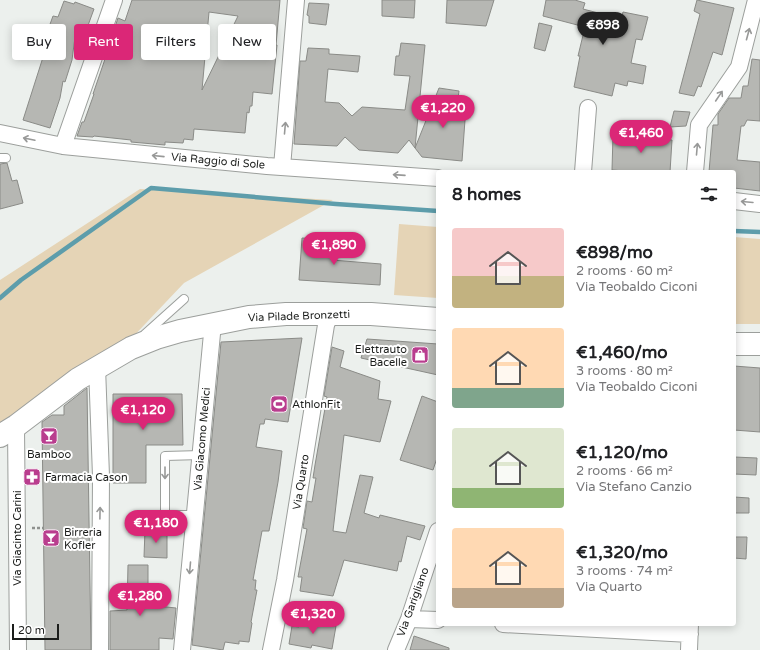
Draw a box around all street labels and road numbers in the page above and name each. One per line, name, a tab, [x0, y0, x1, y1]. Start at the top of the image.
street label: Via Raggio di Sole	[170, 150, 266, 172]
street label: Via Pilade Bronzetti	[248, 308, 350, 324]
street label: Via Giacomo Medici	[191, 387, 213, 491]
street label: Via Quarto	[290, 453, 312, 511]
street label: Via Giacinto Carini	[11, 490, 24, 586]
street label: Via Garigliano	[394, 565, 432, 638]

